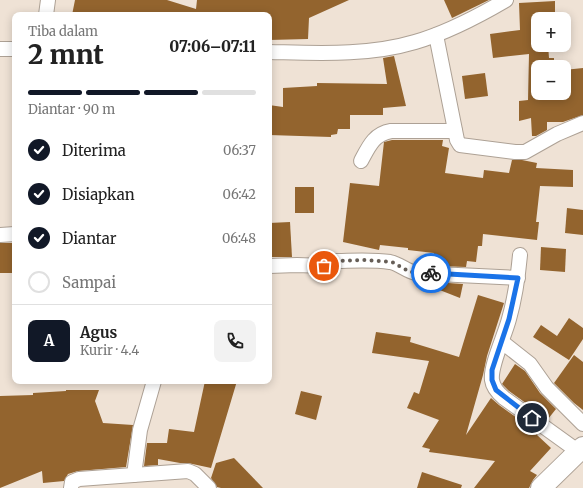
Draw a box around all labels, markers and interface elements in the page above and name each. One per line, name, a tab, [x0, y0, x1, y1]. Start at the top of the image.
map controls	[531, 12, 571, 100]
button: +	[531, 12, 571, 52]
text: Tiba dalam	[28, 23, 98, 40]
text: 07:06–07:11	[169, 37, 256, 56]
text: 2 mnt	[28, 38, 104, 71]
button: −	[531, 60, 571, 100]
text: Diantar · 90 m	[28, 101, 115, 118]
icon: check	[28, 139, 50, 161]
text: Diterima	[62, 141, 126, 160]
text: 06:37	[223, 142, 256, 159]
icon: check	[28, 183, 50, 205]
text: Disiapkan	[62, 185, 135, 204]
text: 06:42	[223, 186, 256, 203]
icon: check	[28, 227, 50, 249]
text: Diantar	[62, 229, 117, 248]
text: 06:48	[222, 230, 256, 247]
pin	[307, 249, 341, 283]
courier	[411, 253, 451, 293]
icon: bag	[313, 255, 335, 277]
icon: bike	[420, 262, 442, 284]
text: Sampai	[62, 273, 116, 292]
button: phone	[214, 320, 256, 362]
text: Agus	[80, 323, 117, 342]
text: A	[44, 331, 54, 350]
text: Kurir · 4.4	[80, 342, 139, 359]
pin	[515, 401, 549, 435]
icon: home	[521, 407, 543, 429]

